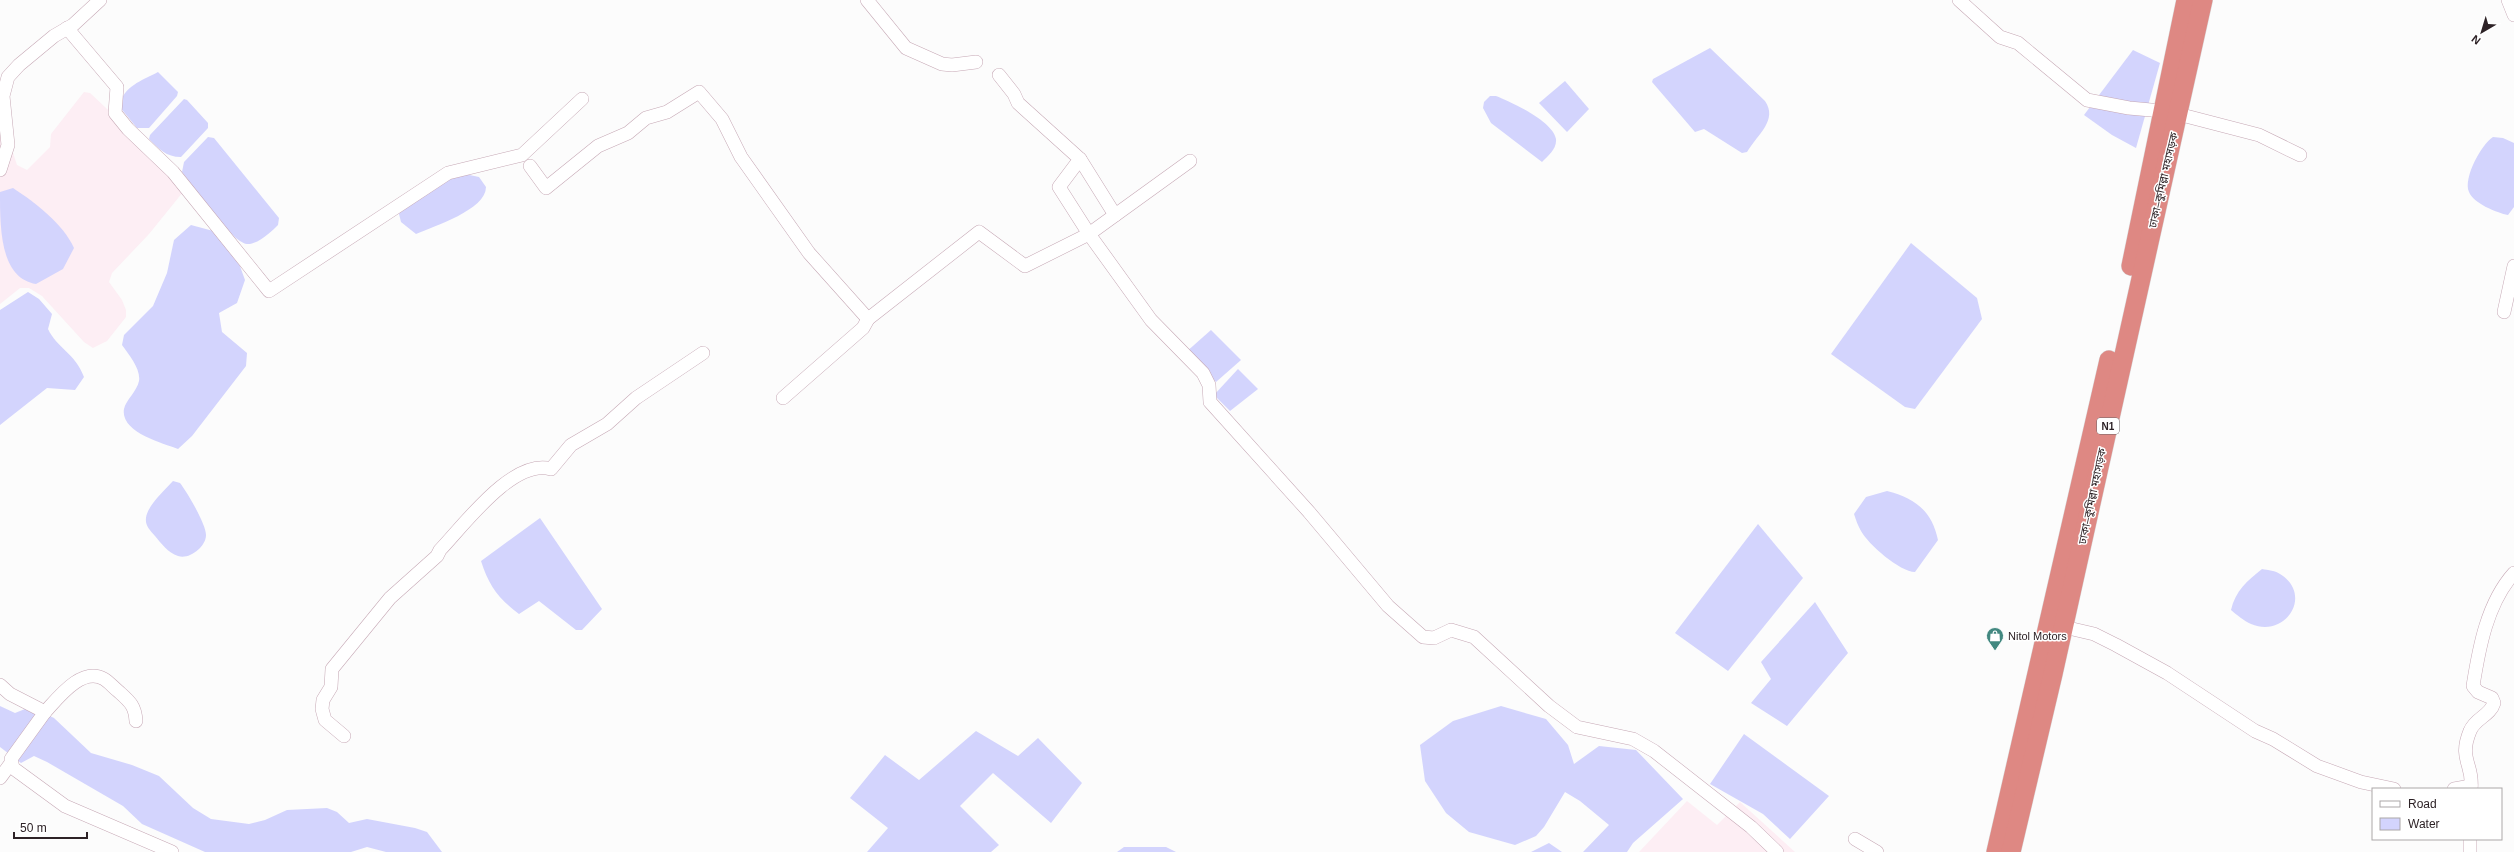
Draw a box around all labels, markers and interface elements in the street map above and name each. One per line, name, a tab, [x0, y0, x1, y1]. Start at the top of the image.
north arrow	[2462, 12, 2502, 52]
text: N	[2469, 33, 2483, 47]
street label: ঢাকা–কুমিল্লা মহাসড়ক	[2146, 131, 2181, 230]
road number: N1	[2097, 418, 2119, 434]
street label: ঢাকা–কুমিল্লা মহাসড়ক	[2076, 447, 2109, 546]
shop icon: Nitol Motors	[1985, 626, 2005, 651]
place label: Nitol Motors	[2008, 630, 2067, 642]
legend	[2372, 788, 2502, 840]
text: Road	[2408, 797, 2437, 811]
scale bar	[14, 814, 87, 840]
text: Water	[2408, 817, 2440, 831]
text: 50 m	[20, 821, 47, 835]

